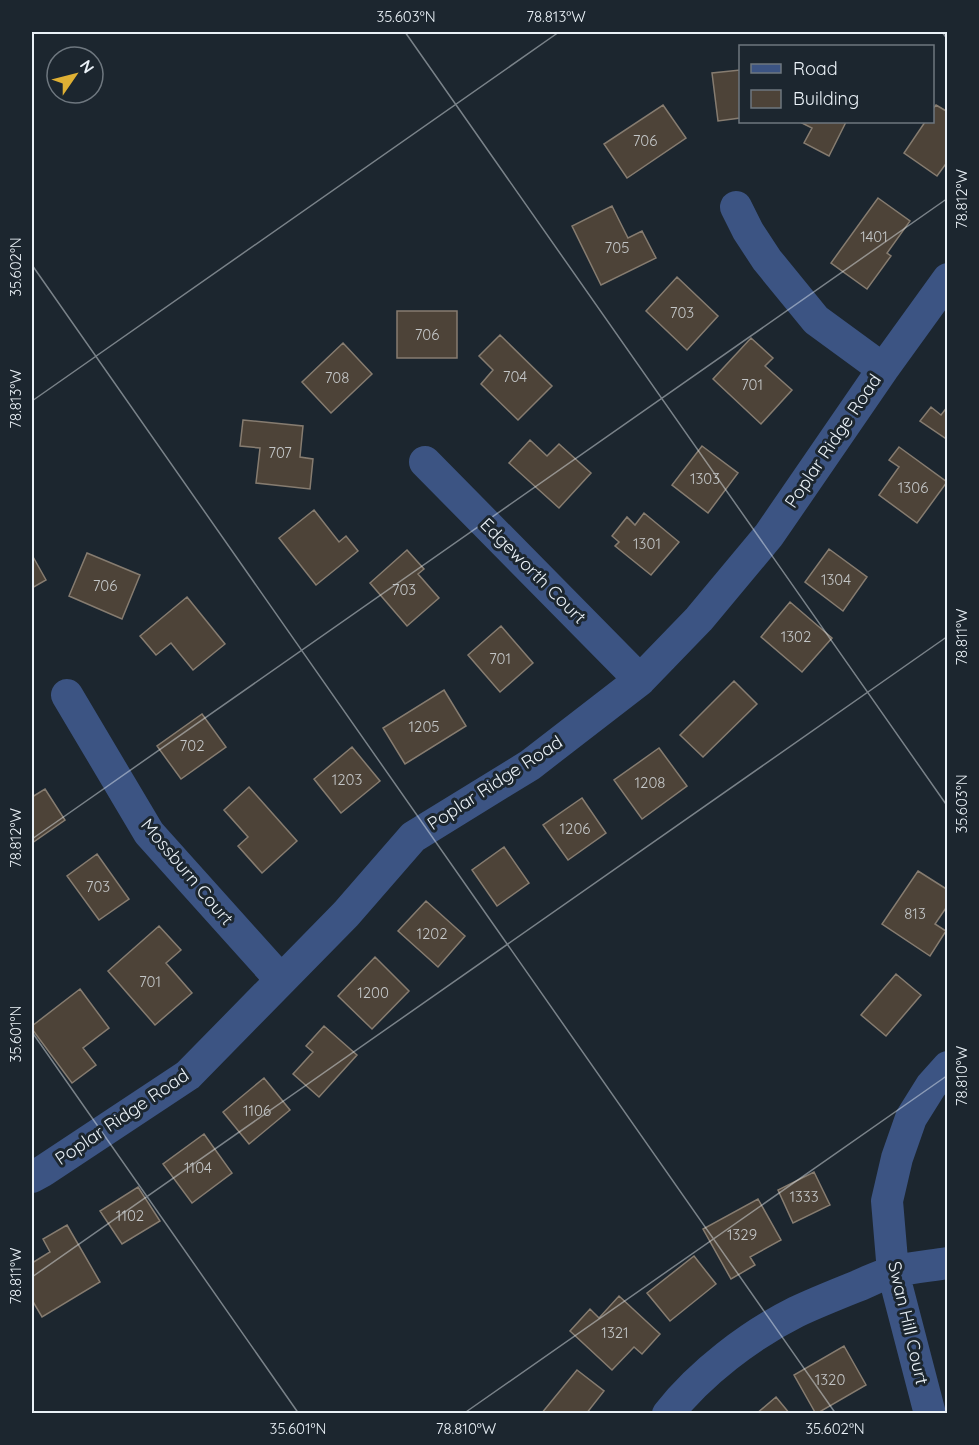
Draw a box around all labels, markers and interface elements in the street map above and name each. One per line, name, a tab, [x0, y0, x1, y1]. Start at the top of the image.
text: 35.603°N	[376, 7, 436, 26]
text: 78.813°W	[526, 7, 586, 26]
north arrow	[45, 45, 105, 105]
legend	[739, 45, 934, 123]
text: N	[76, 56, 99, 77]
text: Road	[793, 57, 838, 80]
text: Building	[793, 87, 859, 110]
house number: 706	[633, 131, 657, 150]
text: 78.812°W	[952, 169, 971, 229]
house number: 1401	[860, 227, 888, 246]
text: 35.602°N	[6, 237, 25, 297]
house number: 705	[605, 238, 629, 257]
house number: 703	[670, 303, 694, 322]
house number: 706	[415, 325, 439, 344]
house number: 704	[503, 367, 527, 386]
house number: 708	[325, 368, 349, 387]
text: 78.813°W	[6, 369, 25, 429]
street label: Poplar Ridge Road	[779, 369, 886, 512]
house number: 701	[741, 375, 763, 394]
house number: 707	[268, 443, 292, 462]
house number: 1303	[690, 469, 720, 488]
house number: 1306	[898, 478, 928, 497]
street label: Edgeworth Court	[476, 513, 591, 628]
house number: 1301	[633, 534, 661, 553]
house number: 1304	[821, 570, 851, 589]
house number: 706	[93, 576, 117, 595]
house number: 703	[392, 580, 416, 599]
text: 78.811°W	[952, 608, 971, 666]
house number: 1302	[781, 627, 811, 646]
house number: 701	[489, 649, 511, 668]
house number: 1205	[409, 717, 439, 736]
street label: Poplar Ridge Road	[423, 730, 567, 835]
house number: 702	[180, 736, 204, 755]
house number: 1203	[332, 770, 362, 789]
house number: 1208	[635, 773, 665, 792]
text: 35.603°N	[952, 774, 971, 834]
text: 78.812°W	[6, 808, 25, 868]
street label: Mossburn Court	[136, 814, 239, 930]
house number: 1206	[560, 819, 590, 838]
house number: 703	[86, 877, 110, 896]
house number: 813	[904, 904, 926, 923]
house number: 1202	[416, 924, 448, 943]
house number: 701	[139, 972, 161, 991]
house number: 1200	[357, 983, 389, 1002]
text: 35.601°N	[6, 1006, 25, 1062]
text: 78.810°W	[952, 1045, 971, 1106]
street label: Poplar Ridge Road	[50, 1063, 193, 1170]
house number: 1106	[243, 1101, 271, 1120]
house number: 1104	[184, 1158, 212, 1177]
house number: 1333	[789, 1187, 819, 1206]
house number: 1102	[116, 1206, 144, 1225]
house number: 1329	[727, 1225, 757, 1244]
text: 78.811°W	[6, 1247, 25, 1305]
street label: Swan Hill Court	[883, 1259, 934, 1387]
house number: 1321	[601, 1323, 629, 1342]
house number: 1320	[815, 1370, 845, 1389]
text: 35.601°N	[270, 1419, 326, 1438]
text: 78.810°W	[436, 1419, 497, 1438]
text: 35.602°N	[805, 1419, 865, 1438]

